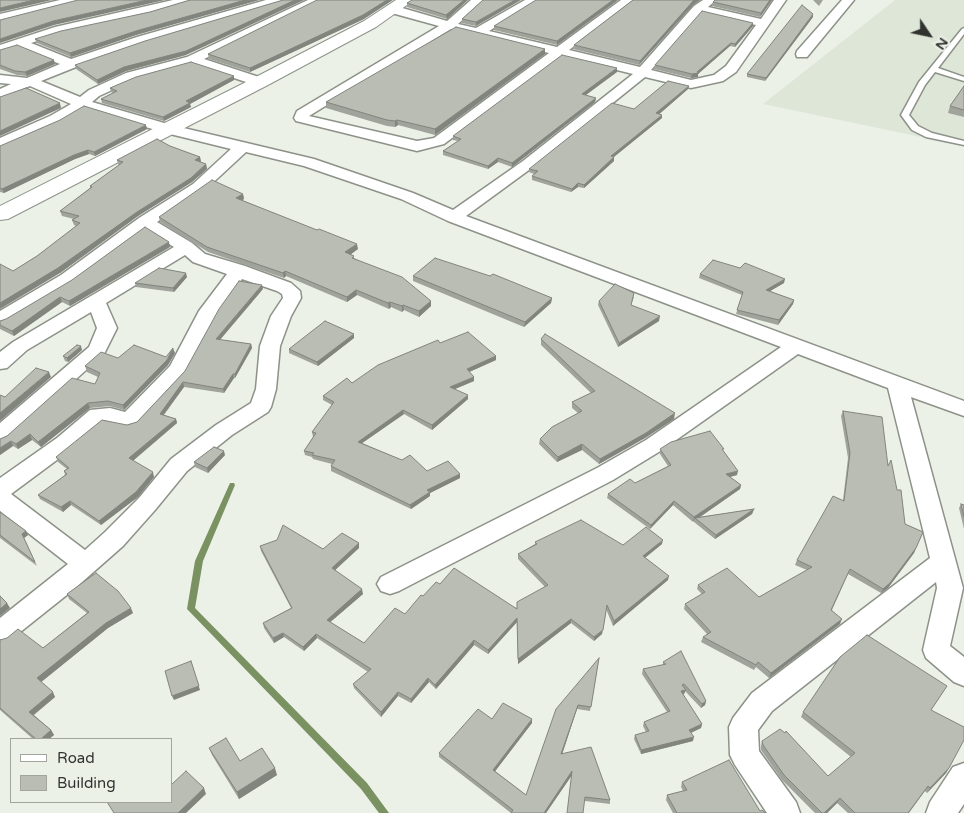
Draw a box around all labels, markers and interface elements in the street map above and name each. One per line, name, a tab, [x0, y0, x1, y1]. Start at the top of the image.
north arrow	[904, 10, 954, 60]
text: N	[932, 34, 952, 53]
legend	[10, 738, 172, 803]
text: Road	[57, 749, 95, 767]
text: Building	[57, 774, 116, 792]

